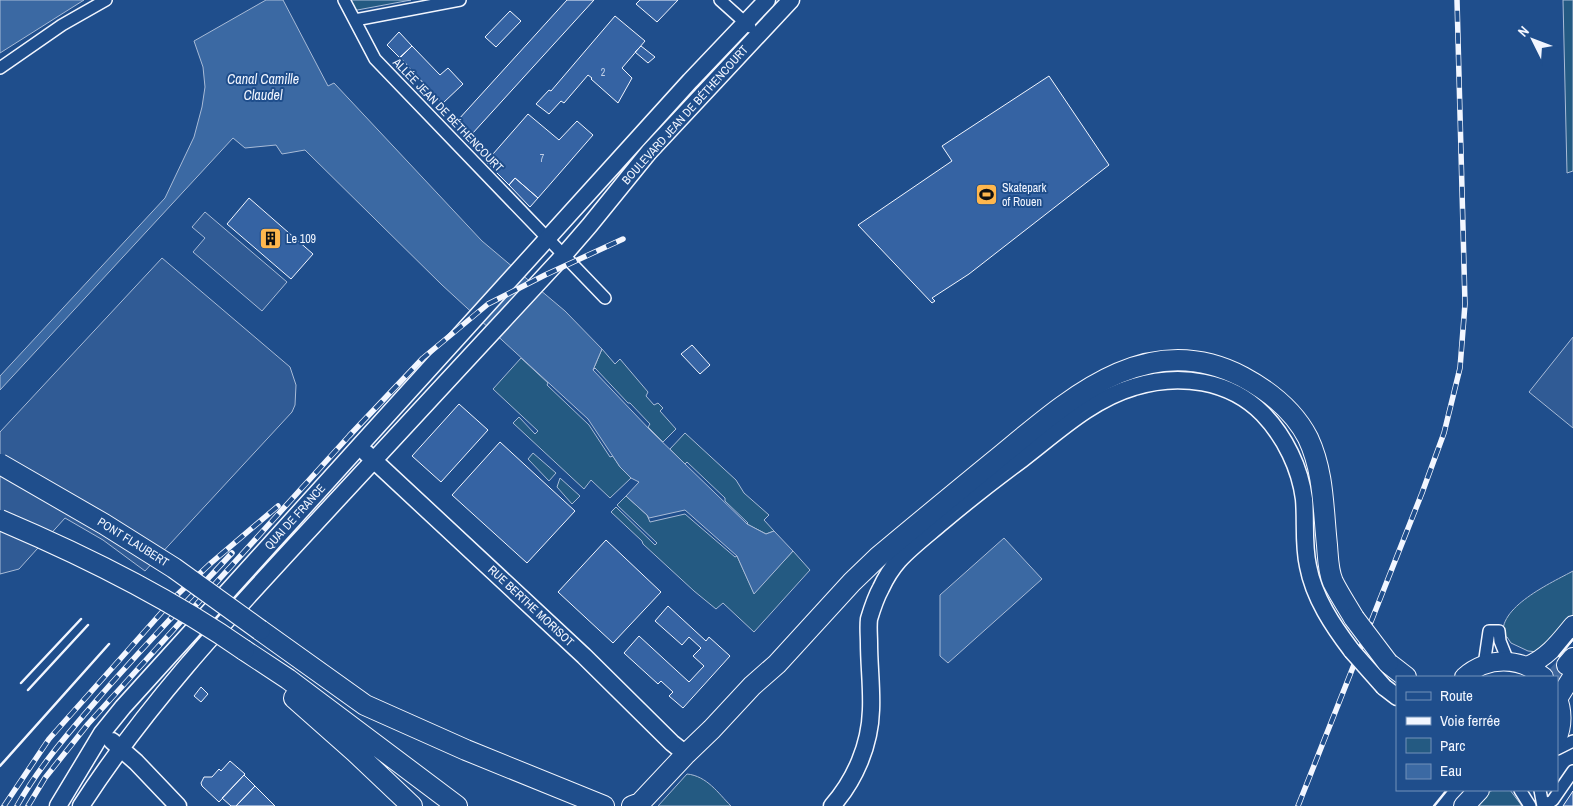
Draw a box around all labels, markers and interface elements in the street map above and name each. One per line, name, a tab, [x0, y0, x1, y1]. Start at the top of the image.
north arrow	[1508, 15, 1558, 65]
text: N	[1514, 22, 1533, 40]
street label: BOULEVARD JEAN DE BÉTHENCOURT	[618, 42, 752, 188]
street label: ALLÉE JEAN DE BÉTHENCOURT	[389, 54, 507, 175]
house number: 2	[601, 66, 606, 79]
water label: Canal Camille Claudel	[227, 70, 299, 104]
house number: 7	[540, 152, 545, 165]
place label: Skatepark of Rouen	[1002, 180, 1046, 210]
sports icon: Skatepark of Rouen	[974, 183, 998, 207]
building icon: Le 109	[258, 227, 282, 251]
place label: Le 109	[286, 231, 316, 247]
street label: QUAI DE FRANCE	[261, 481, 329, 553]
street label: PONT FLAUBERT	[94, 514, 172, 570]
street label: RUE BERTHE MORISOT	[485, 562, 577, 650]
legend	[1396, 676, 1558, 791]
text: Route	[1440, 685, 1473, 706]
text: Voie ferrée	[1440, 710, 1500, 731]
text: Parc	[1440, 735, 1465, 756]
text: Eau	[1440, 760, 1462, 781]

